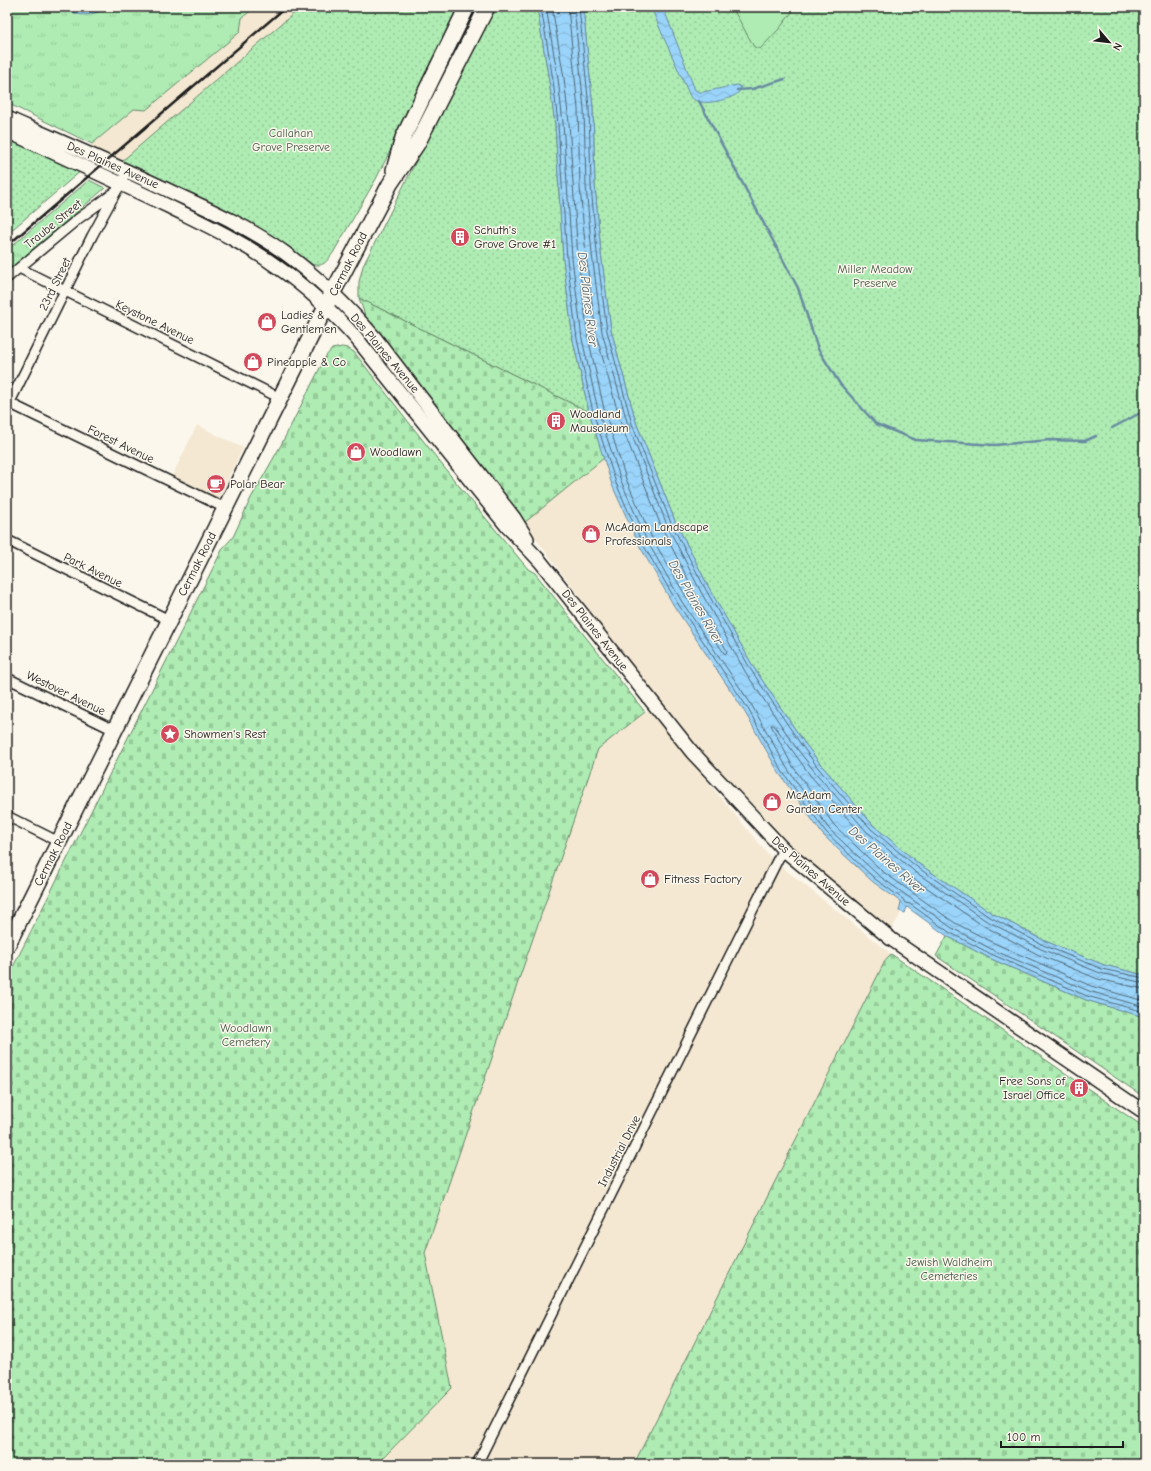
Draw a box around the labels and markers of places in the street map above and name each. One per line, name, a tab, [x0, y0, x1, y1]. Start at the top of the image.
place label: Schuth's Grove Grove #1	[474, 223, 556, 251]
building icon: Schuth's Grove Grove #1	[449, 226, 471, 248]
place label: Ladies & Gentlemen	[281, 308, 337, 336]
shop icon: Ladies & Gentlemen	[256, 311, 278, 333]
shop icon: Pineapple & Co	[242, 351, 264, 373]
place label: Pineapple & Co	[267, 355, 346, 369]
place label: Woodland Mausoleum	[570, 407, 628, 435]
building icon: Woodland Mausoleum	[545, 410, 567, 432]
shop icon: Woodlawn	[345, 441, 367, 463]
place label: Woodlawn	[370, 445, 422, 459]
cafe icon: Polar Bear	[205, 473, 227, 495]
place label: Polar Bear	[230, 477, 285, 491]
place label: McAdam Landscape Professionals	[605, 520, 709, 548]
shop icon: McAdam Landscape Professionals	[580, 523, 602, 545]
place icon: Showmen's Rest	[159, 723, 181, 745]
place label: Showmen's Rest	[184, 727, 266, 741]
place label: McAdam Garden Center	[786, 788, 862, 816]
shop icon: McAdam Garden Center	[761, 791, 783, 813]
shop icon: Fitness Factory	[639, 868, 661, 890]
place label: Fitness Factory	[664, 872, 742, 886]
place label: Free Sons of Israel Office	[999, 1074, 1066, 1102]
building icon: Free Sons of Israel Office	[1068, 1077, 1090, 1099]

